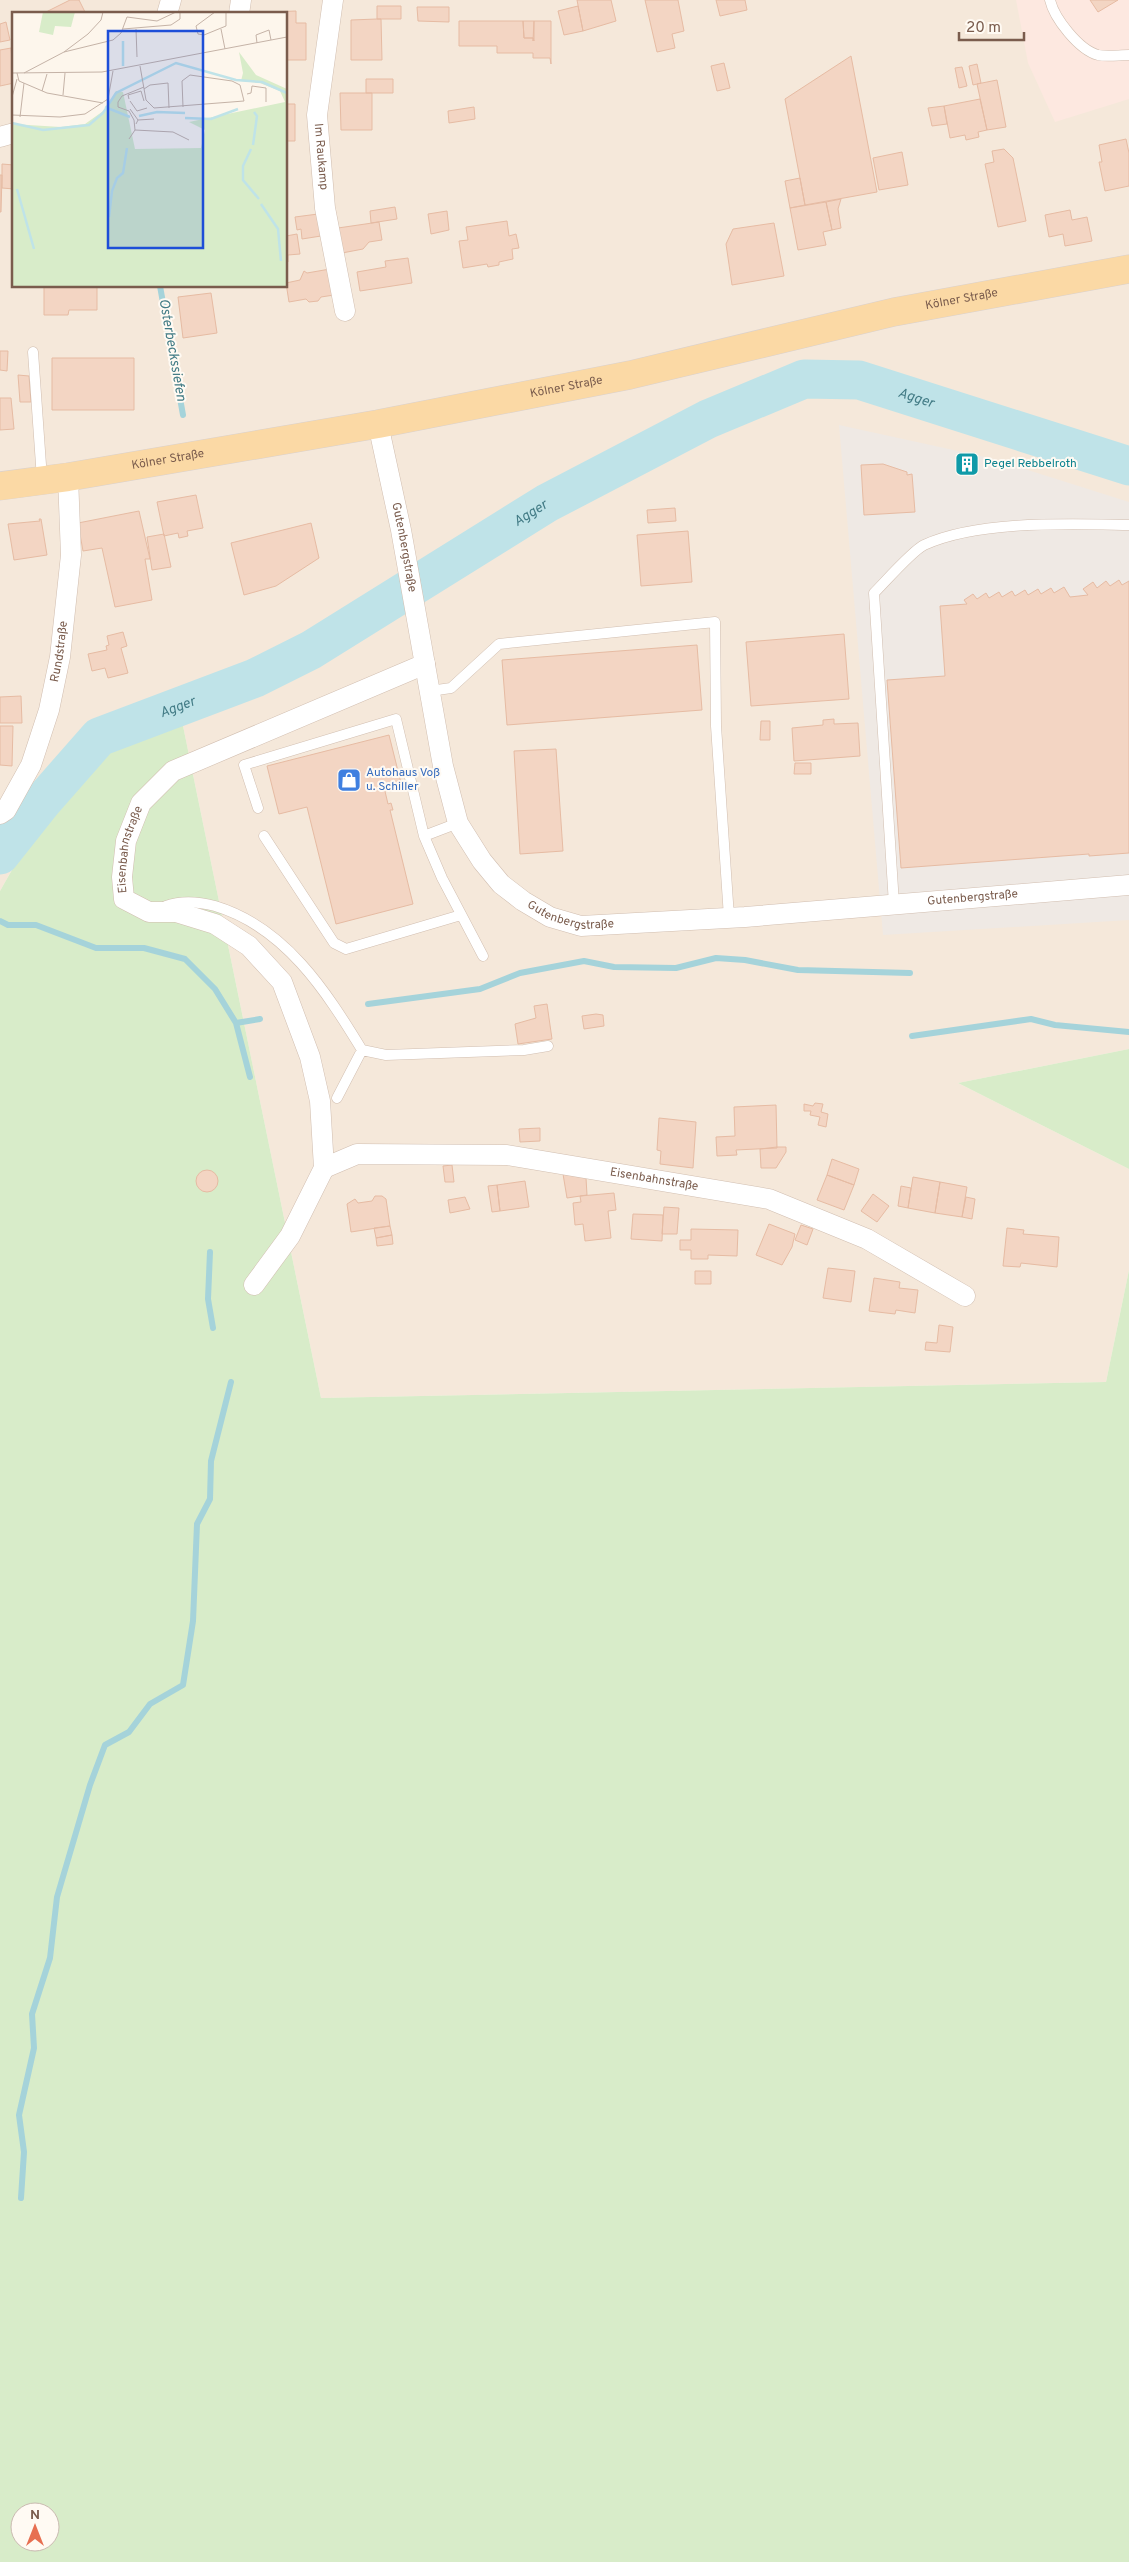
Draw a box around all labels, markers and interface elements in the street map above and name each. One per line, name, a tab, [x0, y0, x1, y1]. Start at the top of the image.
scale bar	[959, 10, 1024, 42]
inset map	[12, 12, 288, 288]
text: 20 m	[966, 19, 1001, 38]
street label: Im Raukamp	[310, 123, 331, 191]
street label: Kölner Straße	[924, 285, 999, 314]
water label: Osterbeckssiefen	[155, 297, 189, 403]
street label: Kölner Straße	[529, 373, 604, 402]
water label: Agger	[896, 384, 938, 412]
street label: Kölner Straße	[130, 446, 206, 474]
building icon: Pegel Rebbelroth	[954, 451, 980, 477]
place label: Pegel Rebbelroth	[984, 456, 1077, 472]
water label: Agger	[510, 495, 552, 530]
street label: Gutenbergstraße	[387, 501, 420, 593]
street label: Rundstraße	[47, 620, 72, 684]
water label: Agger	[157, 692, 199, 722]
place label: Autohaus Voß u. Schiller	[366, 765, 440, 795]
shop icon: Autohaus Voß u. Schiller	[336, 767, 362, 793]
street label: Eisenbahnstraße	[114, 804, 147, 894]
street label: Gutenbergstraße	[927, 886, 1019, 910]
street label: Gutenbergstraße	[524, 897, 614, 934]
street label: Eisenbahnstraße	[609, 1164, 700, 1195]
north arrow	[10, 2502, 60, 2552]
text: N	[30, 2507, 40, 2524]

